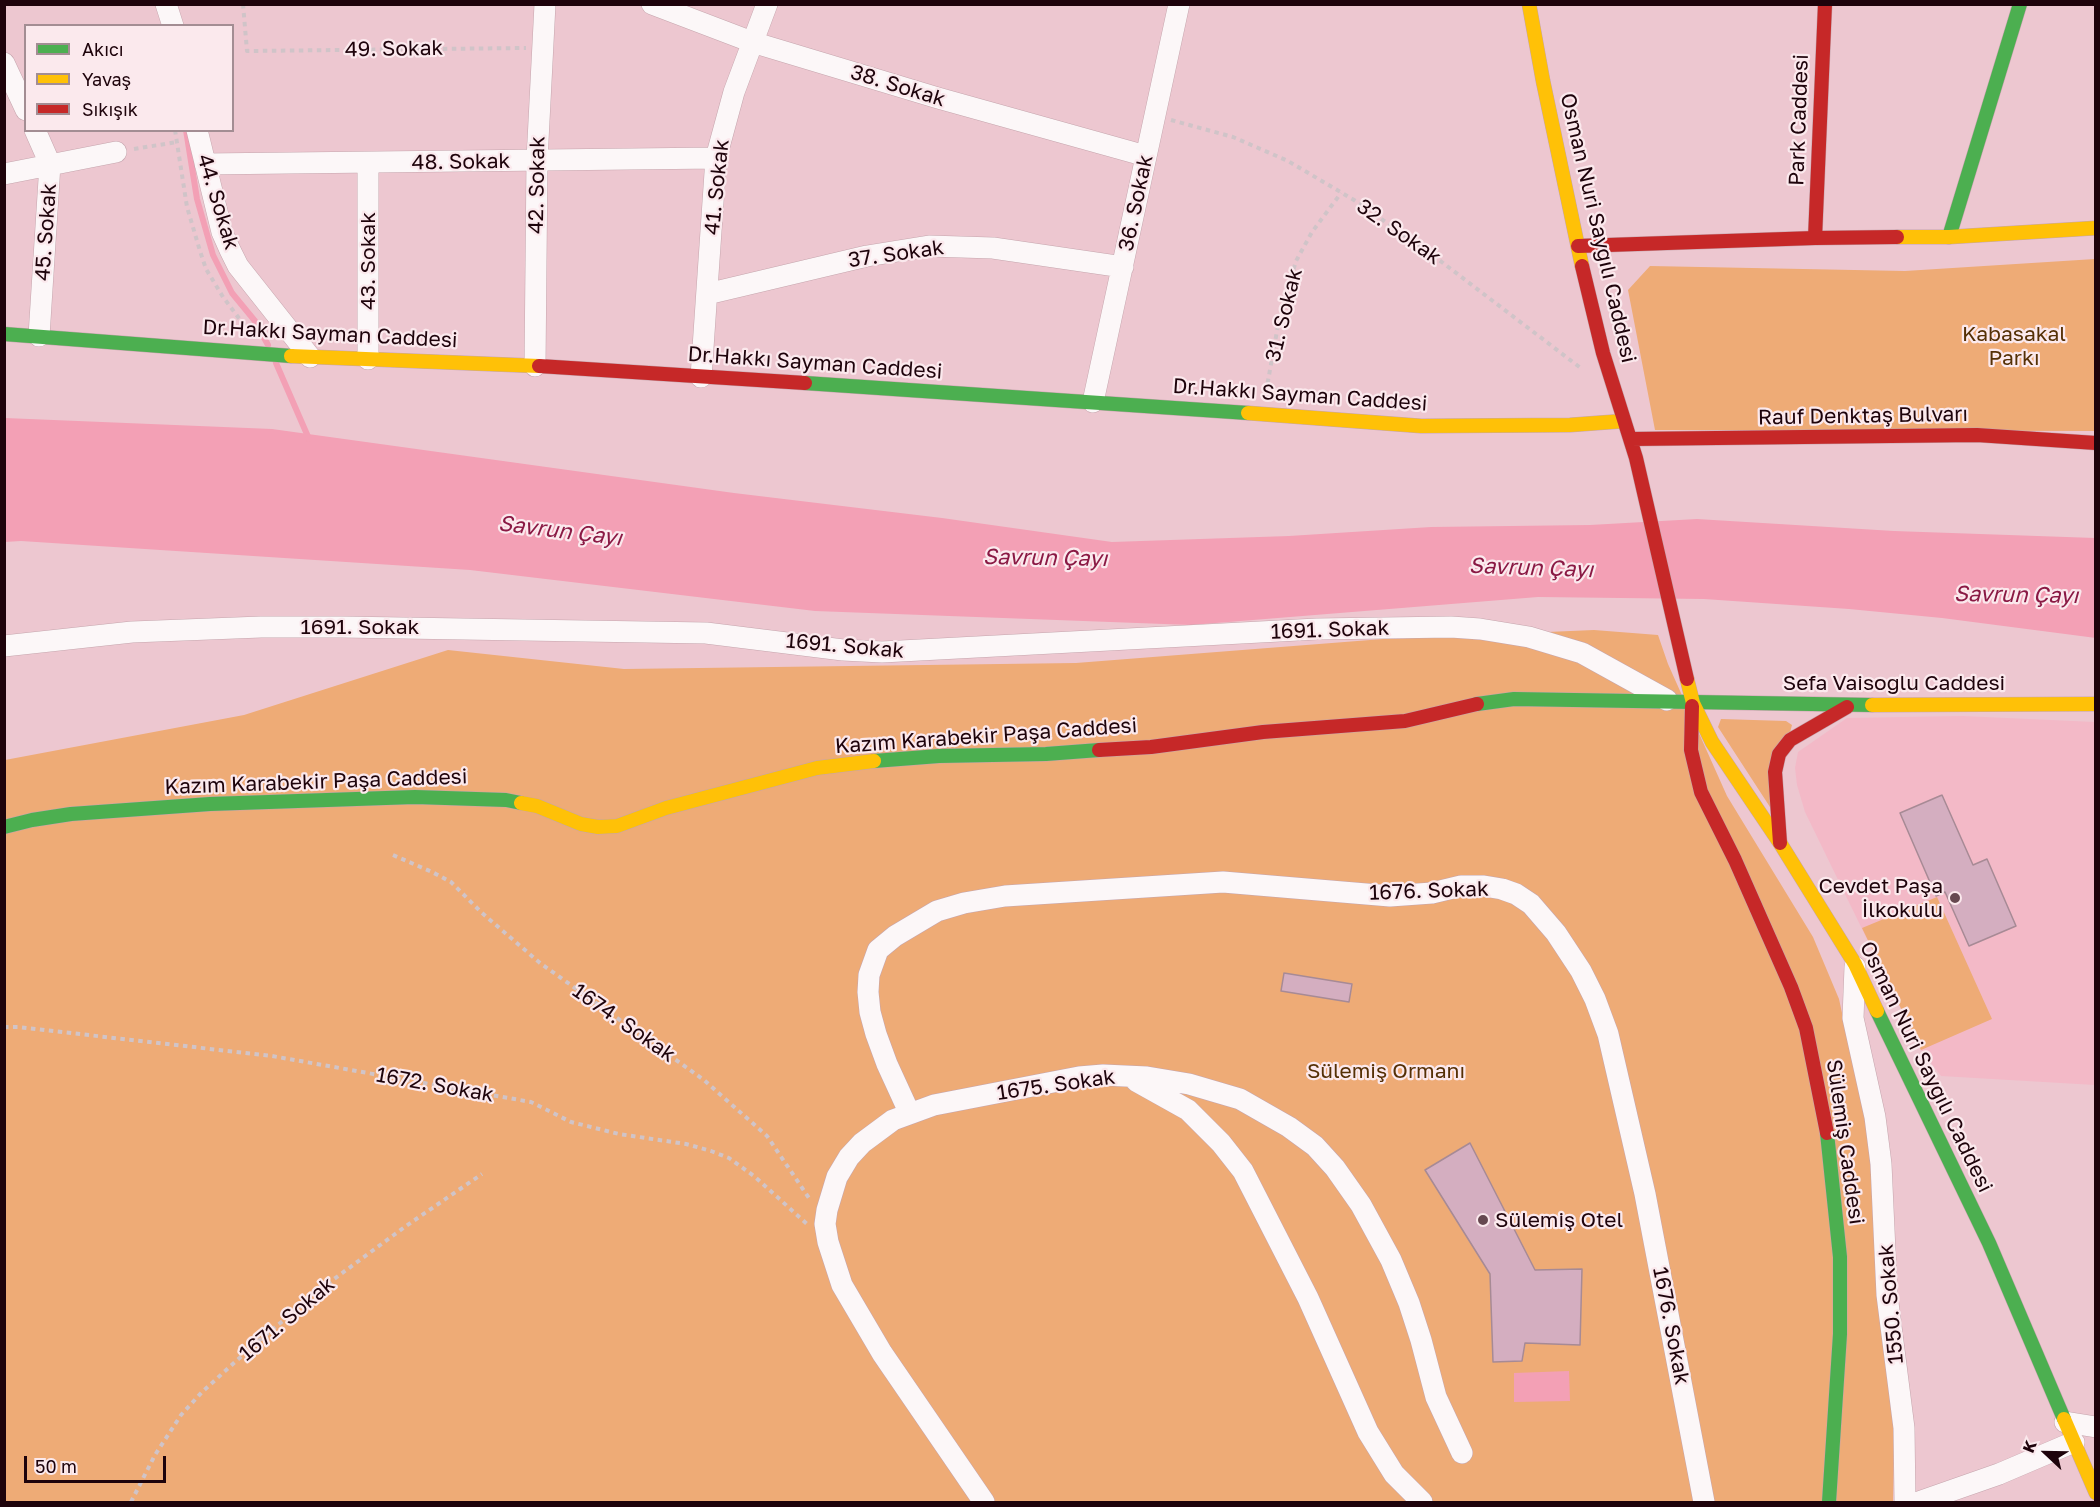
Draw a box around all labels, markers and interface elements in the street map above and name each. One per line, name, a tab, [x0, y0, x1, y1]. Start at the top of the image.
legend	[24, 24, 234, 132]
street label: 49. Sokak	[345, 36, 443, 62]
text: Akıcı	[82, 38, 124, 60]
street label: Park Caddesi	[1784, 54, 1814, 186]
street label: 38. Sokak	[847, 60, 949, 112]
text: Yavaş	[82, 68, 131, 90]
street label: Osman Nuri Saygılı Caddesi	[1555, 91, 1641, 365]
text: Sıkışık	[82, 98, 138, 120]
street label: 42. Sokak	[524, 136, 550, 234]
street label: 41. Sokak	[699, 138, 735, 236]
street label: 48. Sokak	[411, 149, 511, 175]
street label: 44. Sokak	[192, 151, 244, 253]
street label: 36. Sokak	[1113, 152, 1159, 254]
street label: 45. Sokak	[30, 182, 62, 282]
street label: 32. Sokak	[1352, 194, 1446, 270]
street label: 43. Sokak	[355, 212, 381, 310]
street label: 37. Sokak	[847, 235, 945, 273]
street label: 31. Sokak	[1260, 266, 1308, 364]
street label: Dr.Hakkı Sayman Caddesi	[202, 315, 458, 353]
park label: Kabasakal Parkı	[1962, 321, 2066, 371]
street label: Dr.Hakkı Sayman Caddesi	[687, 342, 943, 384]
street label: Dr.Hakkı Sayman Caddesi	[1172, 374, 1428, 416]
street label: Rauf Denktaş Bulvarı	[1758, 402, 1968, 430]
water label: Savrun Çayı	[497, 510, 623, 552]
water label: Savrun Çayı	[983, 544, 1107, 572]
water label: Savrun Çayı	[1468, 553, 1594, 583]
water label: Savrun Çayı	[1954, 581, 2078, 609]
street label: 1691. Sokak	[301, 614, 419, 640]
street label: 1691. Sokak	[1270, 615, 1390, 645]
street label: 1691. Sokak	[785, 628, 905, 664]
street label: Sefa Vaisoğlu Caddesi	[1783, 670, 2005, 696]
street label: Kazım Karabekir Paşa Caddesi	[834, 713, 1138, 759]
street label: Kazım Karabekir Paşa Caddesi	[164, 764, 468, 800]
place label: Cevdet Paşa İlkokulu	[1818, 873, 1943, 923]
street label: 1676. Sokak	[1369, 876, 1489, 906]
marker: Cevdet Paşa İlkokulu	[1948, 891, 1962, 905]
street label: Osman Nuri Saygılı Caddesi	[1854, 937, 1998, 1197]
street label: 1674. Sokak	[568, 978, 680, 1068]
park label: Sülemiş Ormanı	[1307, 1058, 1465, 1084]
street label: Sülemiş Caddesi	[1821, 1058, 1869, 1226]
street label: 1672. Sokak	[374, 1062, 496, 1108]
street label: 1675. Sokak	[995, 1064, 1117, 1106]
place label: Sülemiş Otel	[1495, 1207, 1623, 1233]
marker: Sülemiş Otel	[1476, 1213, 1490, 1227]
street label: 1550. Sokak	[1873, 1243, 1909, 1365]
street label: 1676. Sokak	[1647, 1265, 1695, 1387]
street label: 1671. Sokak	[234, 1272, 340, 1366]
north arrow	[2016, 1423, 2076, 1483]
text: K	[2018, 1437, 2041, 1455]
scale bar	[27, 1444, 170, 1482]
text: 50 m	[35, 1455, 77, 1477]

